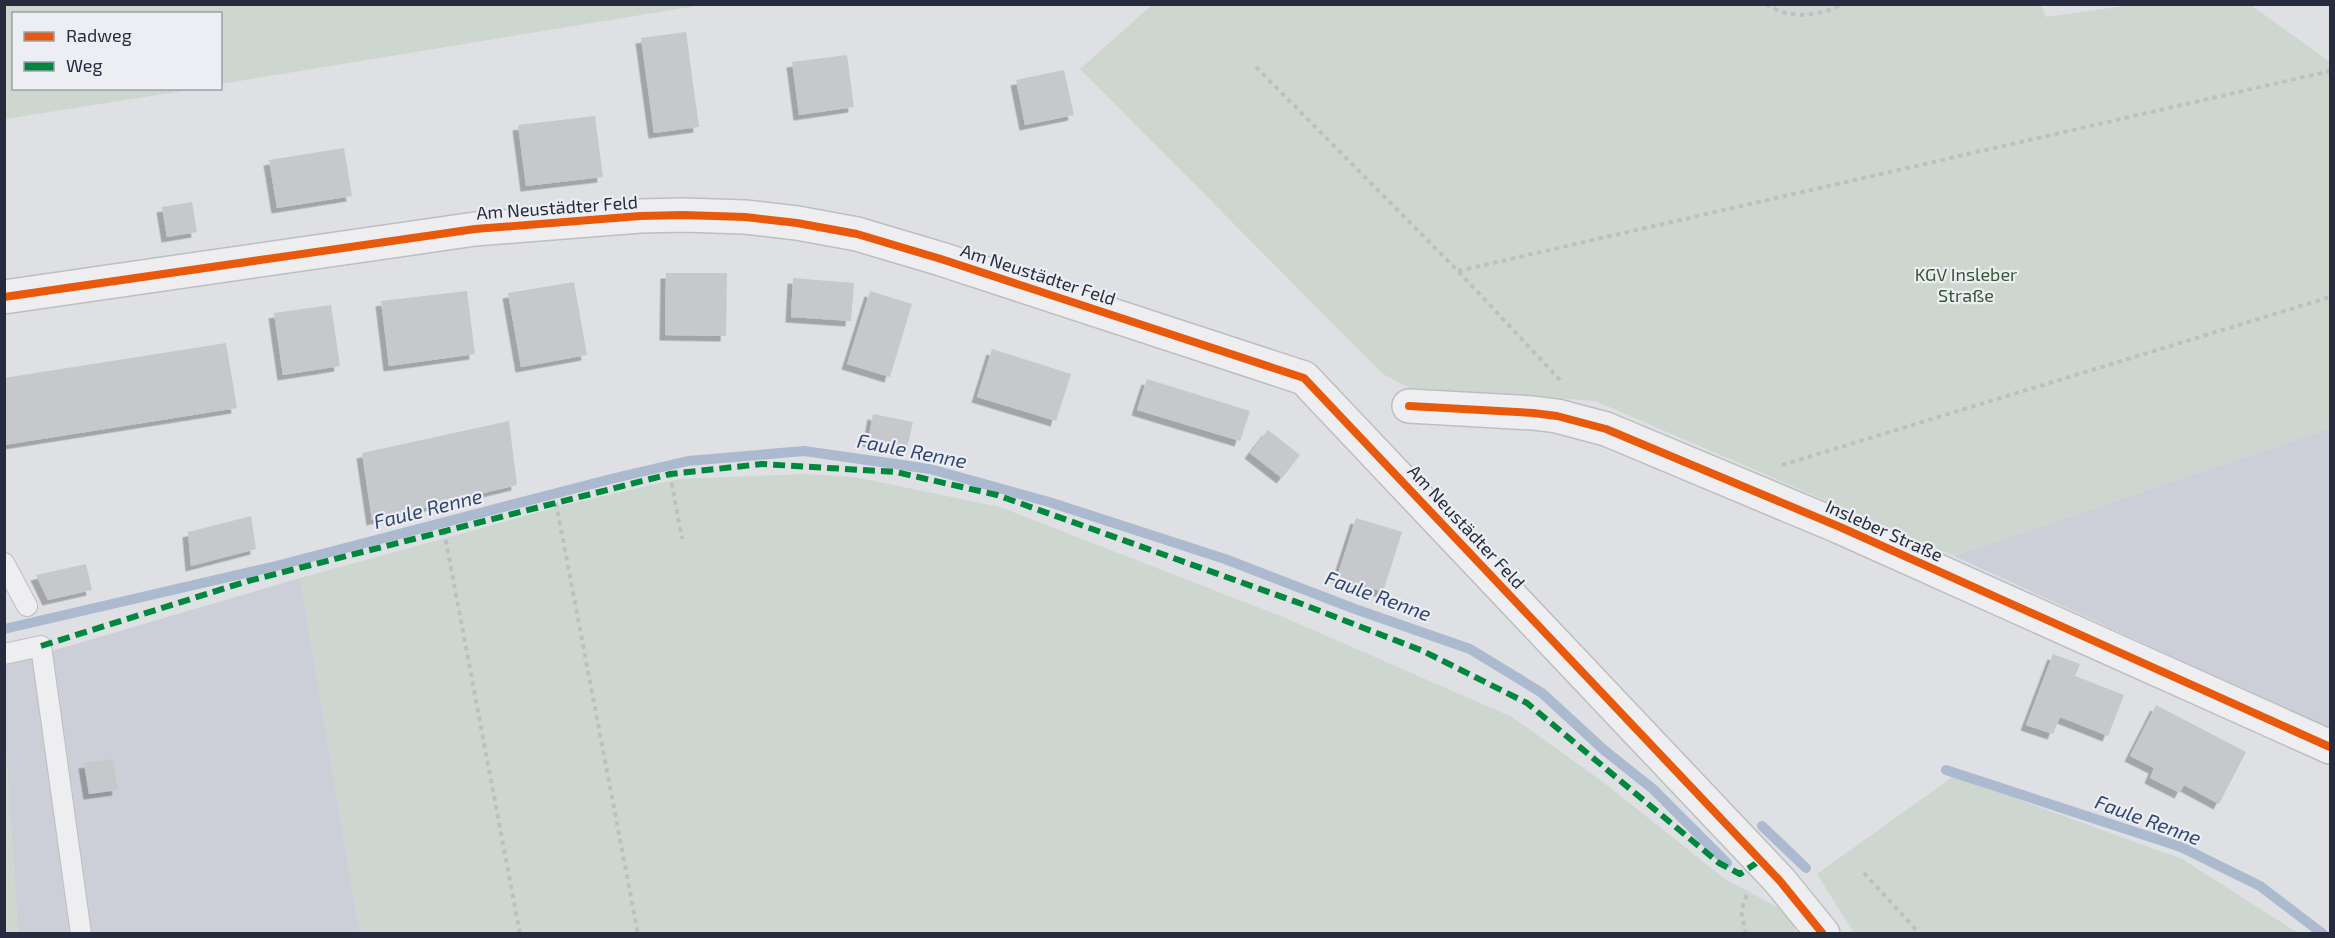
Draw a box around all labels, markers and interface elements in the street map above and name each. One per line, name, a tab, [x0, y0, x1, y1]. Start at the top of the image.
legend	[12, 12, 222, 90]
text: Radweg	[66, 24, 132, 46]
text: Weg	[66, 54, 102, 76]
street label: Am Neustädter Feld	[475, 190, 638, 224]
street label: Am Neustädter Feld	[958, 239, 1119, 310]
park label: KGV Insleber Straße	[1915, 263, 2017, 306]
water label: Faule Renne	[855, 428, 969, 472]
street label: Am Neustädter Feld	[1403, 460, 1530, 593]
water label: Faule Renne	[371, 483, 485, 533]
street label: Insleber Straße	[1822, 494, 1946, 566]
water label: Faule Renne	[1322, 565, 1435, 625]
water label: Faule Renne	[2092, 789, 2205, 849]

